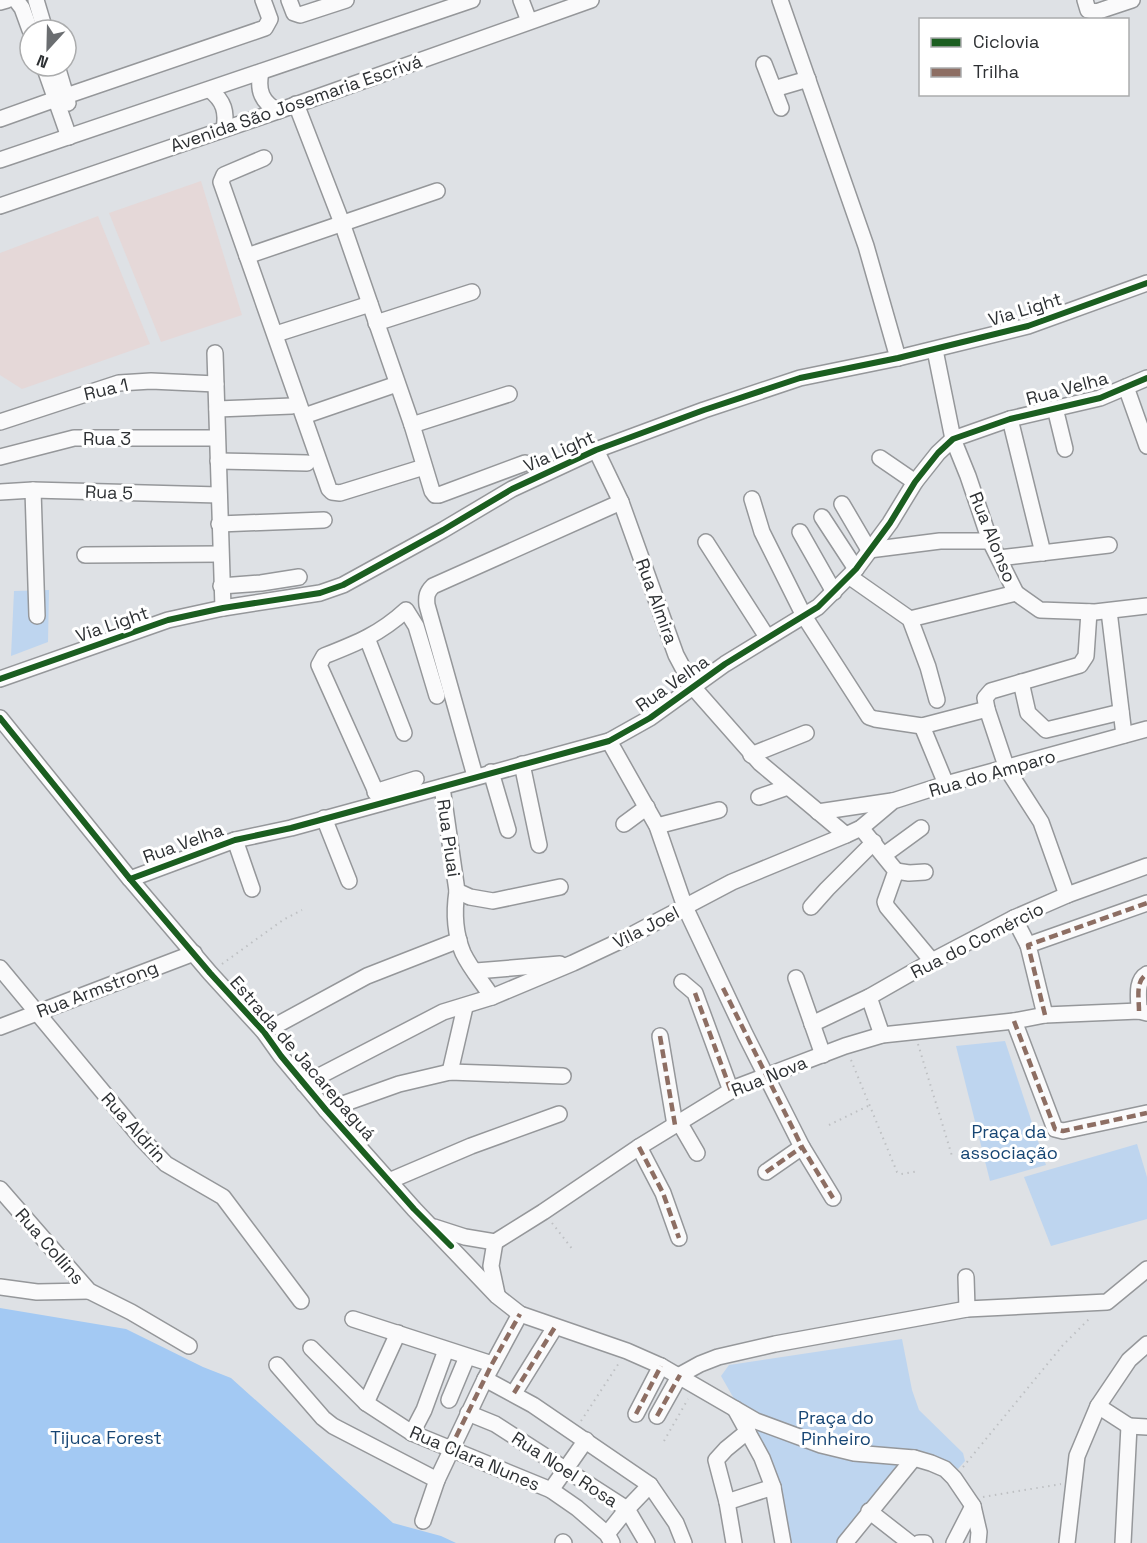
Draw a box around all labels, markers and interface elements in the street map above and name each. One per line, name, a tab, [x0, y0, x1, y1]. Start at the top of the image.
north arrow	[18, 18, 78, 78]
legend	[919, 18, 1129, 96]
text: Ciclovia	[973, 30, 1039, 53]
street label: Avenida São Josemaria Escrivá	[167, 49, 425, 157]
text: N	[34, 50, 51, 73]
text: Trilha	[973, 60, 1019, 83]
street label: Via Light	[986, 287, 1064, 331]
street label: Rua Velha	[1023, 366, 1111, 410]
street label: Rua 1	[82, 373, 130, 405]
street label: Via Light	[520, 425, 598, 477]
street label: Rua 3	[83, 427, 131, 450]
street label: Rua 5	[85, 480, 133, 504]
street label: Rua Alonso	[964, 488, 1022, 586]
street label: Rua Almira	[631, 555, 683, 647]
street label: Via Light	[73, 601, 151, 647]
street label: Rua Velha	[631, 649, 713, 717]
street label: Rua do Amparo	[926, 744, 1058, 802]
street label: Rua Piuai	[432, 798, 466, 878]
street label: Rua Velha	[140, 818, 226, 868]
street label: Rua do Comércio	[907, 897, 1047, 983]
street label: Vila Joel	[609, 901, 683, 953]
street label: Rua Armstrong	[33, 955, 161, 1023]
street label: Estrada de Jacarepaguá	[225, 971, 381, 1145]
street label: Rua Nova	[728, 1050, 810, 1102]
street label: Rua Aldrin	[96, 1087, 172, 1167]
park label: Praça da associação	[960, 1120, 1058, 1164]
street label: Rua Collins	[11, 1203, 89, 1289]
park label: Praça do Pinheiro	[798, 1406, 874, 1450]
street label: Rua Clara Nunes	[406, 1420, 544, 1496]
park label: Tijuca Forest	[50, 1426, 162, 1449]
street label: Rua Noel Rosa	[507, 1426, 623, 1512]

